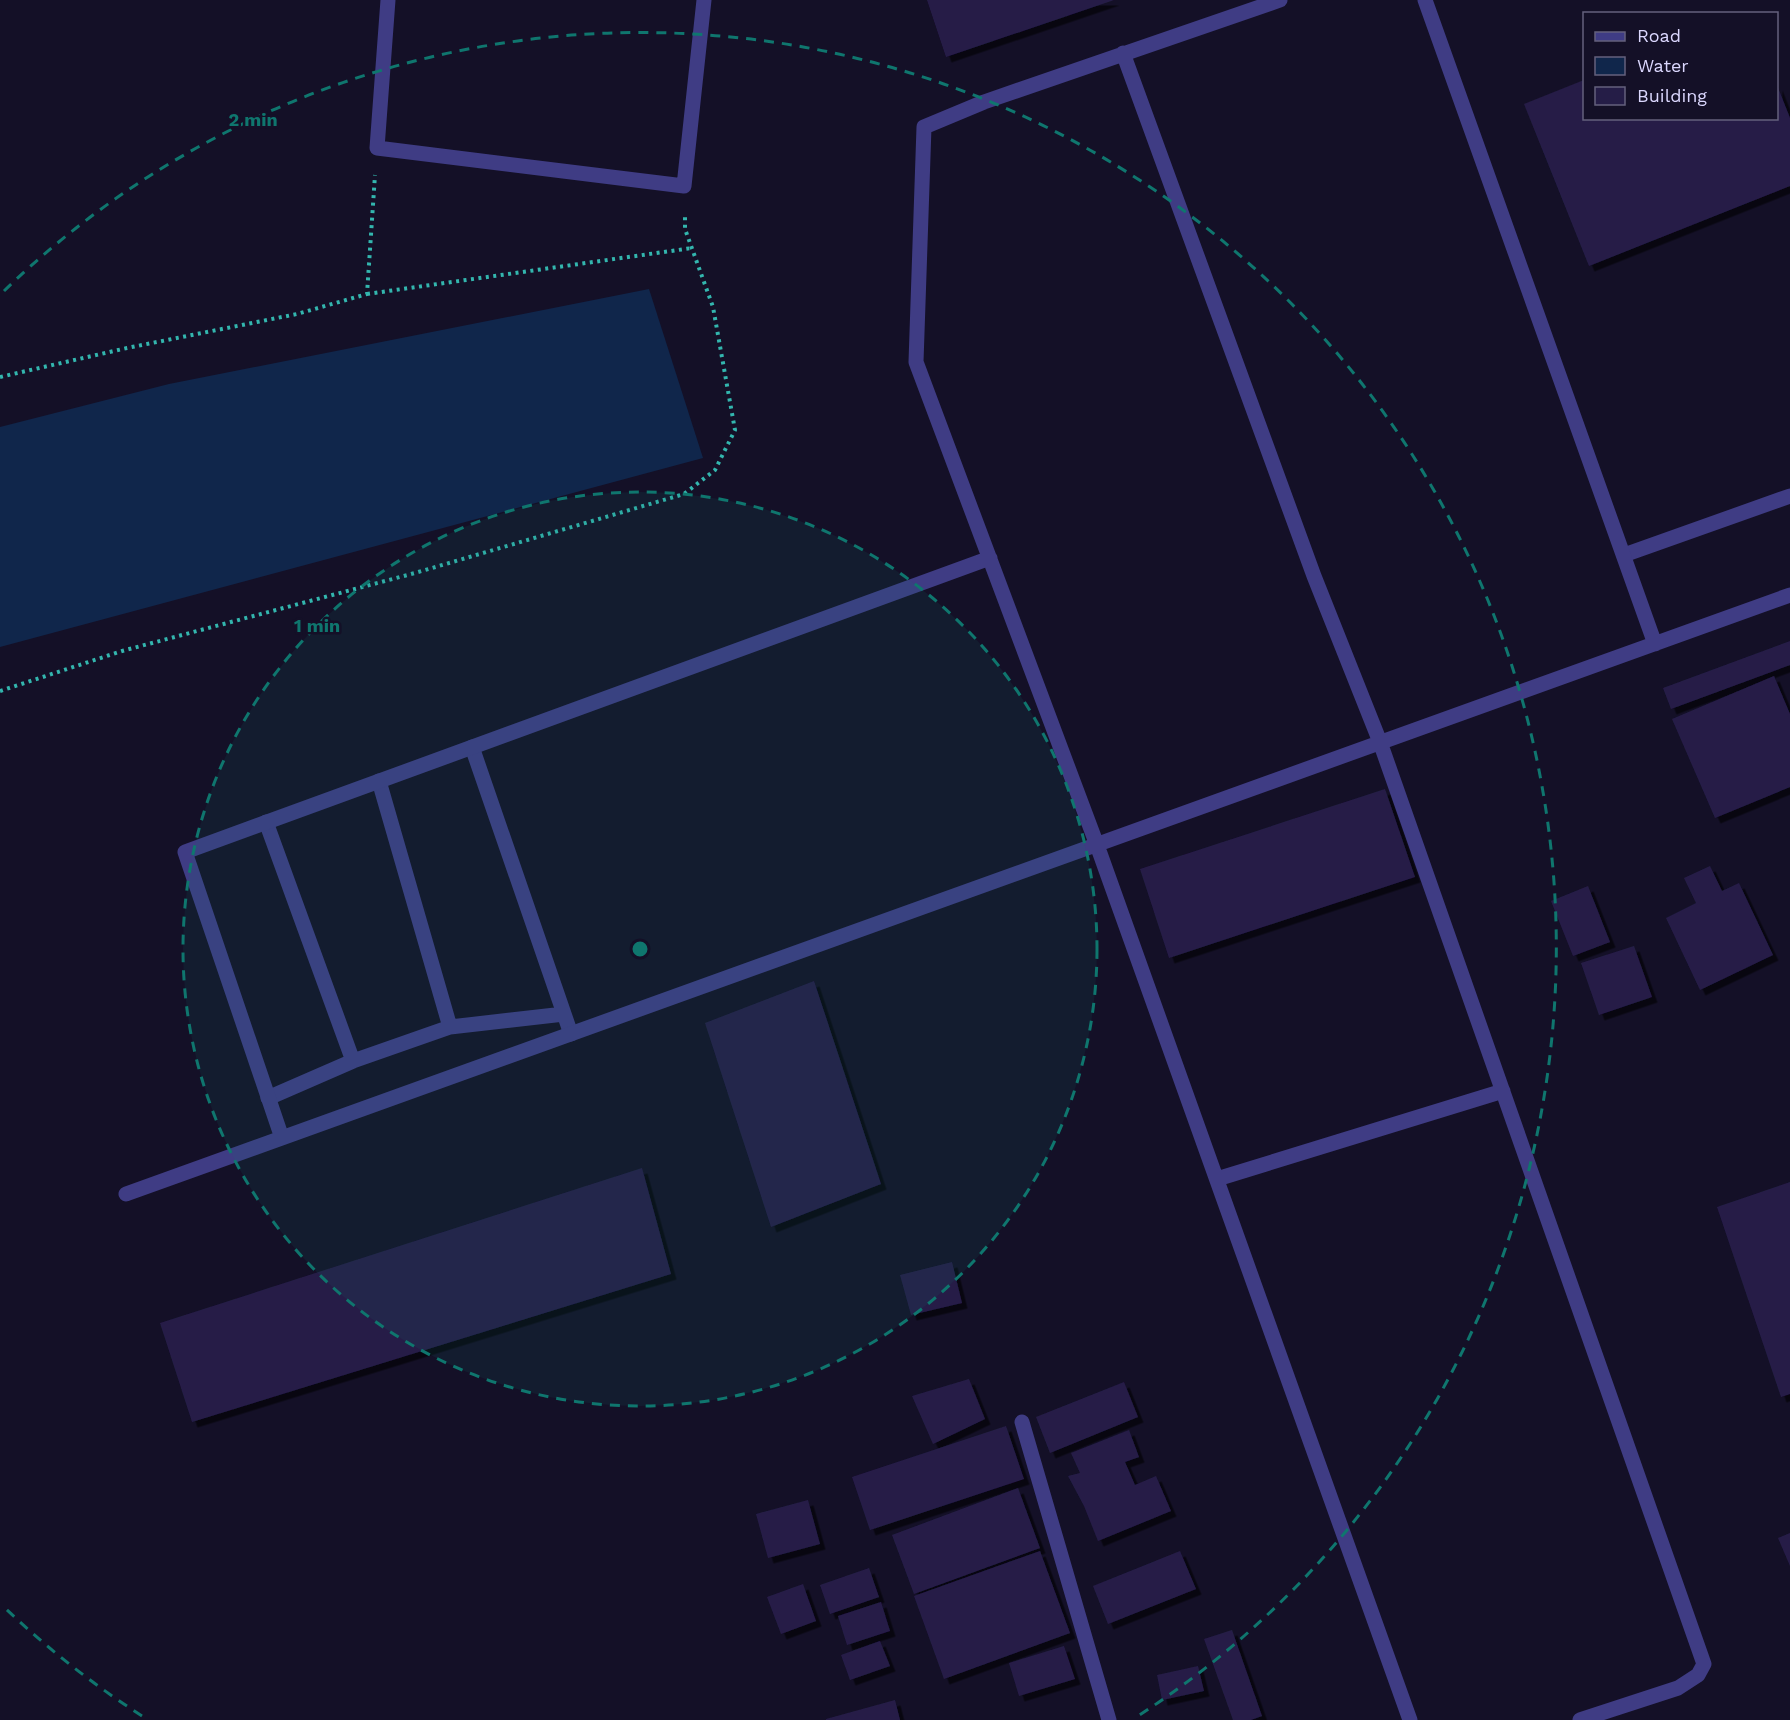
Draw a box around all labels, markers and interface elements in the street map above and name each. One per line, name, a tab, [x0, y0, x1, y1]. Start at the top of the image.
legend	[1583, 12, 1778, 120]
text: Road	[1637, 25, 1681, 46]
text: Water	[1637, 55, 1689, 76]
text: Building	[1637, 85, 1707, 106]
text: 2 min	[228, 109, 278, 130]
text: 1 min	[294, 615, 340, 636]
centre of rings	[630, 939, 650, 959]

